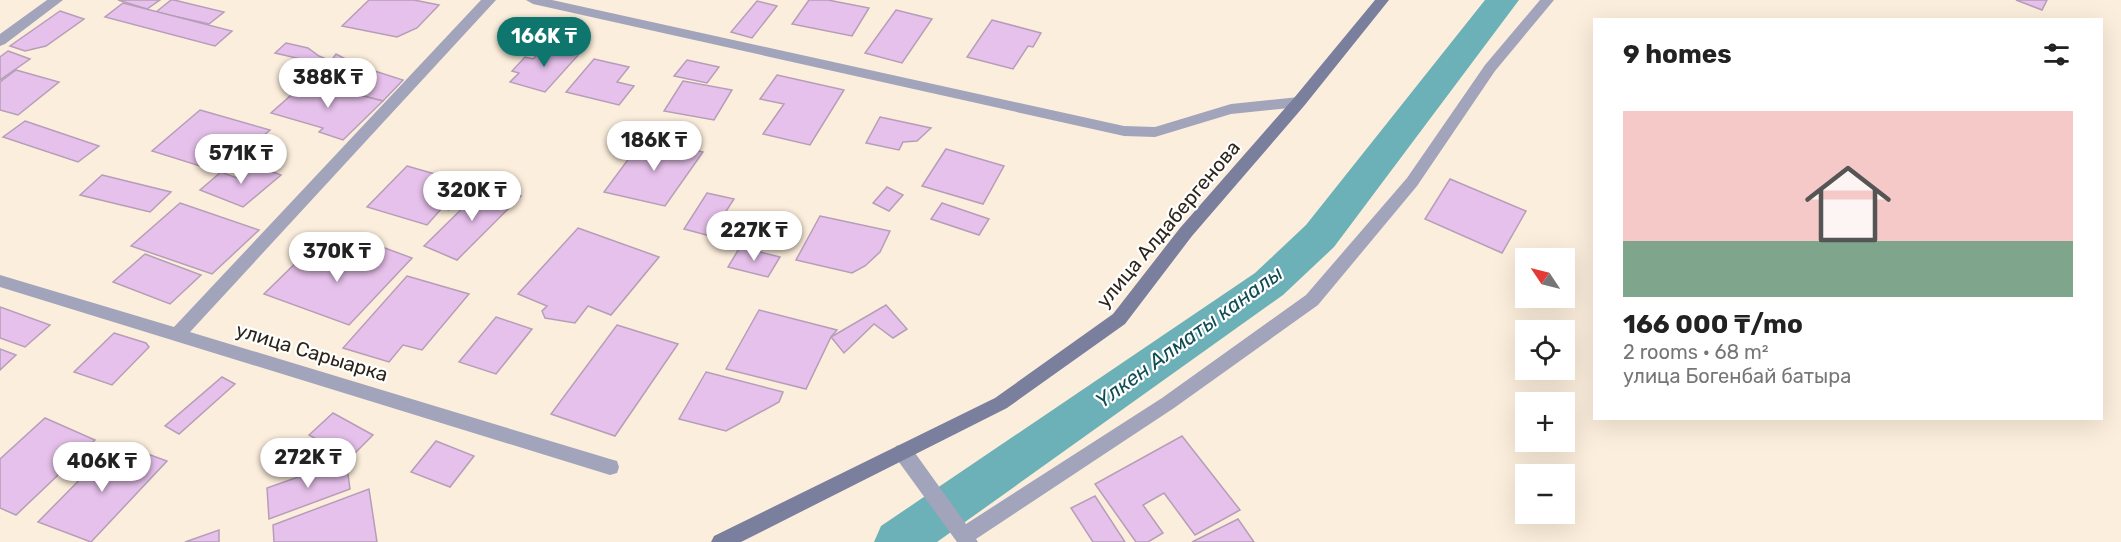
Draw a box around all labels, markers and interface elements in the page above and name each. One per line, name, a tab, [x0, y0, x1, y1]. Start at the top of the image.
pin: 166K ₸	[495, 17, 593, 68]
text: 166K ₸	[511, 24, 577, 48]
icon: filters	[2040, 38, 2073, 71]
text: 9 homes	[1623, 39, 1732, 70]
pin: 388K ₸	[279, 58, 377, 109]
text: 388K ₸	[293, 65, 363, 89]
pin: 186K ₸	[605, 121, 703, 172]
text: 186K ₸	[621, 128, 687, 152]
pin: 571K ₸	[192, 134, 290, 185]
street label: улица Алдабергенова	[1091, 136, 1245, 312]
text: 571K ₸	[209, 141, 273, 165]
icon: home	[1794, 150, 1902, 258]
pin: 320K ₸	[423, 171, 521, 222]
text: 320K ₸	[437, 178, 507, 202]
pin: 227K ₸	[705, 211, 803, 262]
text: 227K ₸	[720, 218, 788, 242]
pin: 370K ₸	[288, 232, 386, 283]
text: 370K ₸	[303, 239, 371, 263]
north arrow	[1515, 248, 1575, 308]
map controls	[1515, 248, 1575, 524]
water label: Үлкен Алматы каналы	[1090, 260, 1287, 413]
text: 166 000 ₸/mo	[1623, 309, 1803, 340]
street label: улица Сарыарка	[233, 317, 391, 387]
button: locate	[1515, 320, 1575, 380]
text: 2 rooms · 68 m²	[1623, 340, 1769, 364]
text: улица Богенбай батыра	[1623, 364, 1851, 388]
button: +	[1515, 392, 1575, 452]
pin: 272K ₸	[259, 438, 357, 489]
pin: 406K ₸	[53, 442, 151, 493]
text: 272K ₸	[274, 445, 342, 469]
text: 406K ₸	[67, 449, 137, 473]
button: −	[1515, 464, 1575, 524]

